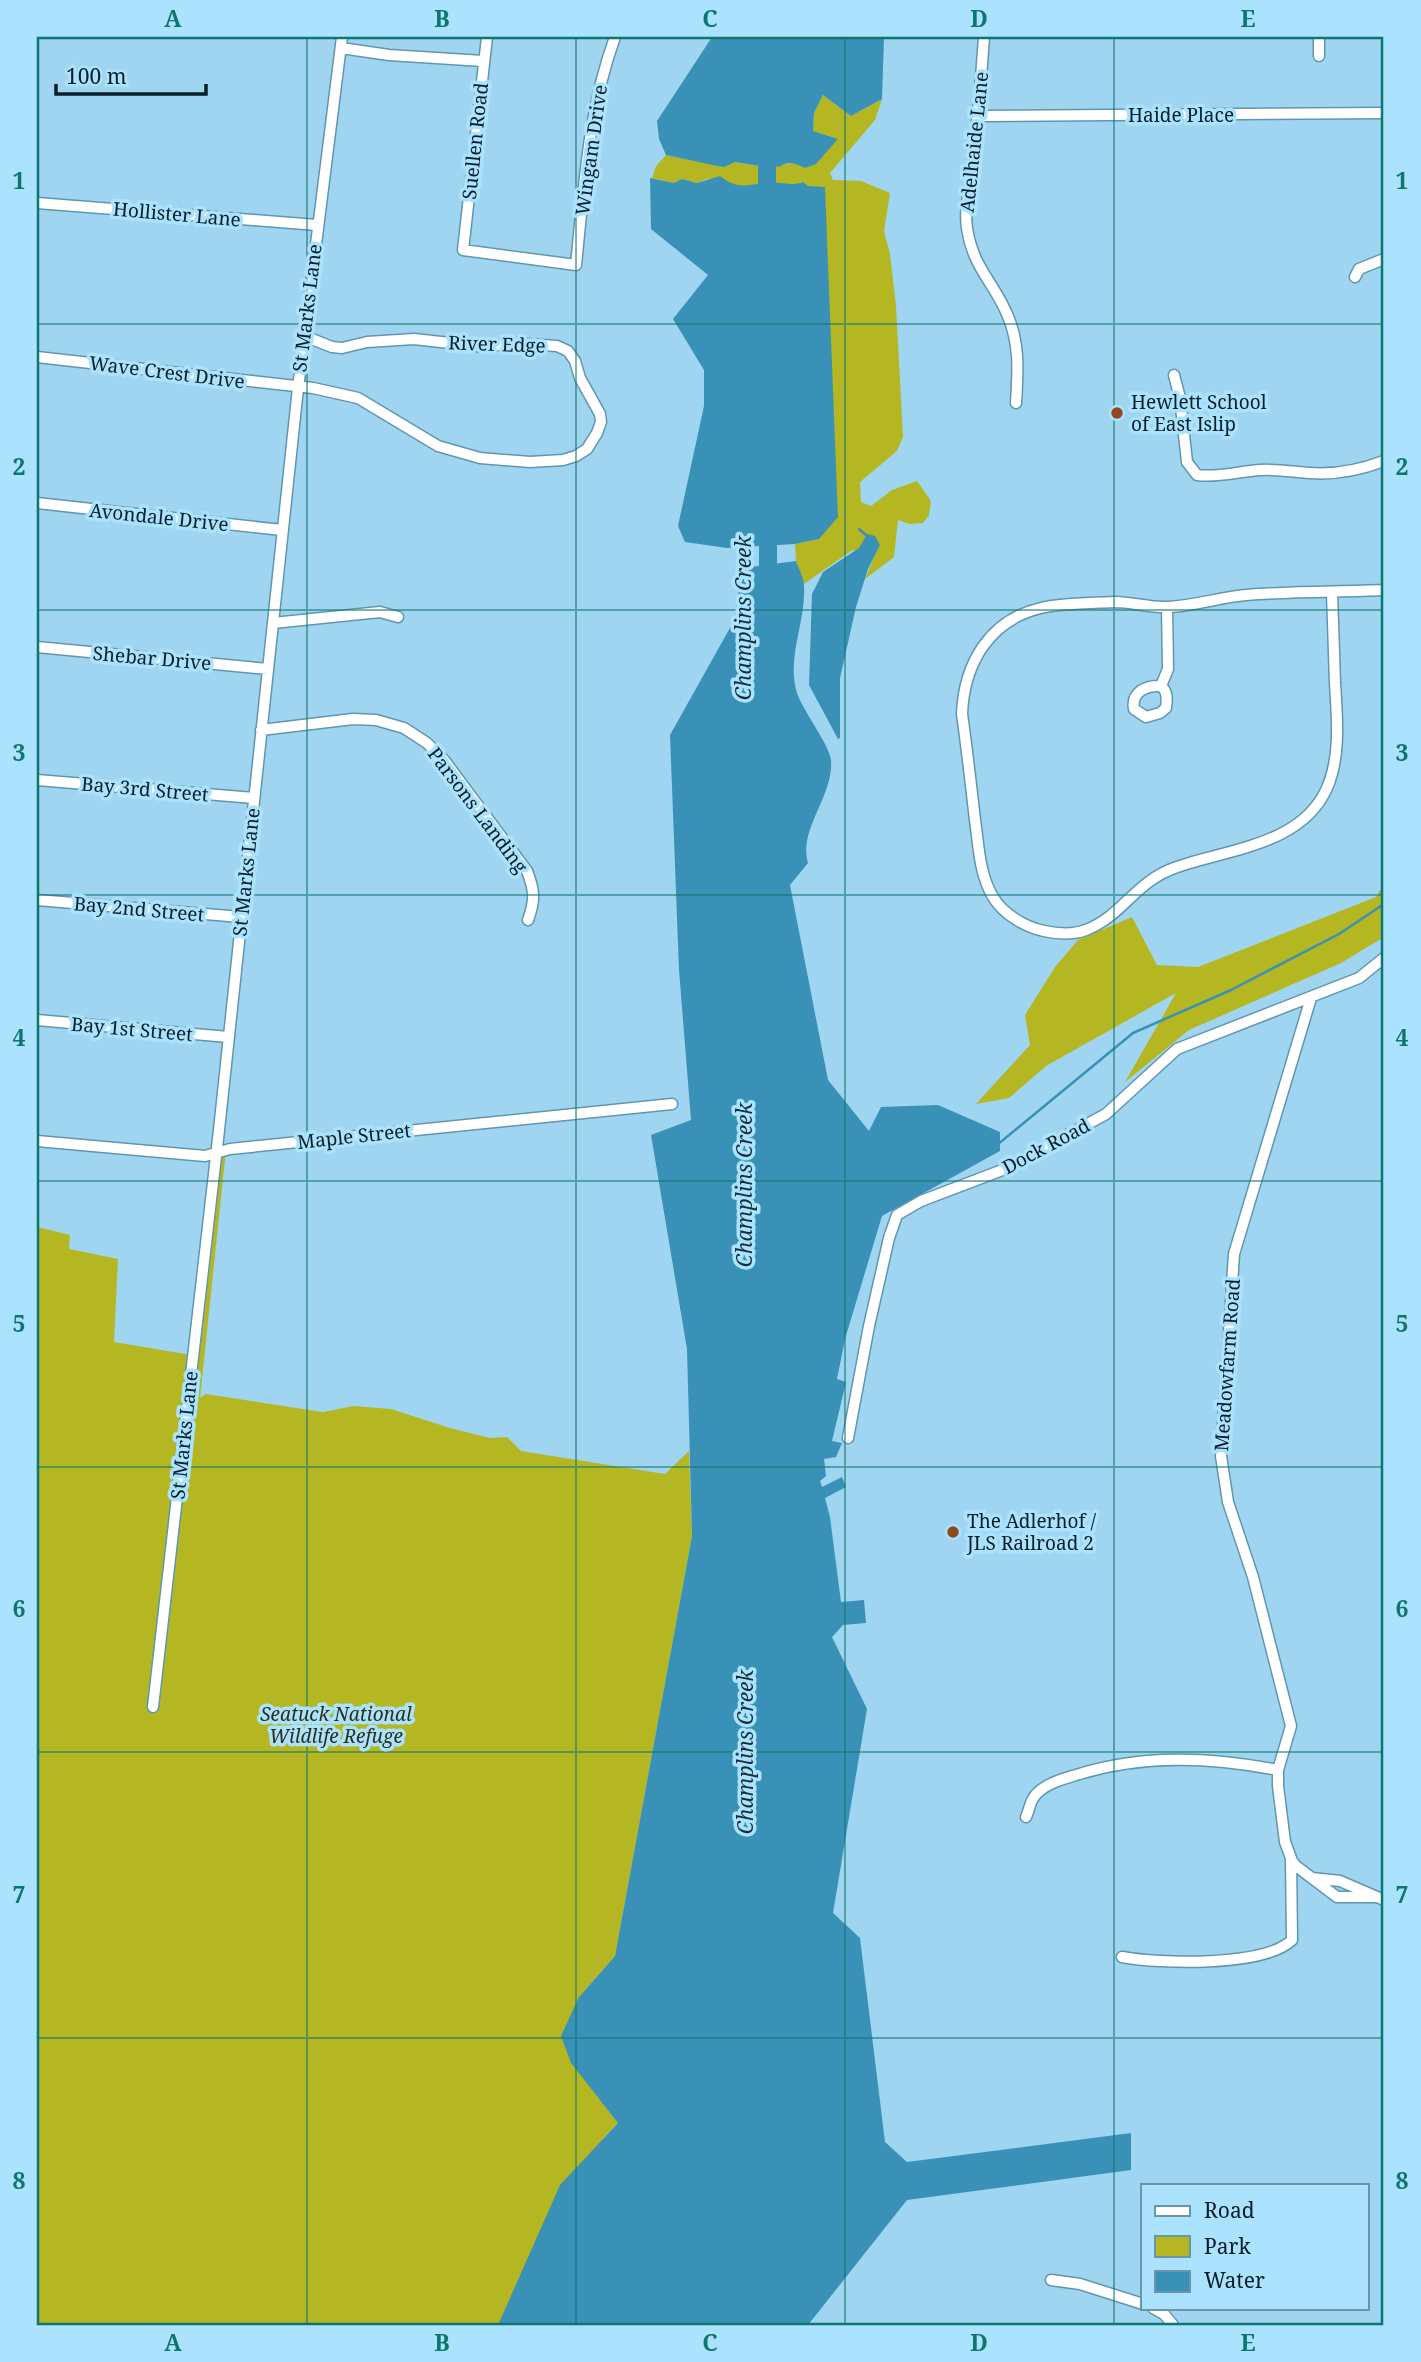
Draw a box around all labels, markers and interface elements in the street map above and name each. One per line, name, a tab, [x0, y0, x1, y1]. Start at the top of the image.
text: A	[164, 2, 182, 34]
text: B	[434, 2, 450, 34]
text: C	[702, 2, 718, 34]
text: D	[970, 2, 988, 34]
text: E	[1240, 2, 1256, 34]
scale bar	[56, 52, 206, 96]
text: 100 m	[66, 62, 127, 90]
street label: Adelhaide Lane	[954, 70, 994, 214]
street label: Suellen Road	[456, 81, 494, 201]
street label: Wingam Drive	[569, 83, 613, 217]
street label: Haide Place	[1128, 102, 1234, 128]
text: 1	[13, 164, 26, 196]
text: 1	[1396, 164, 1409, 196]
street label: Hollister Lane	[112, 195, 242, 233]
street label: St Marks Lane	[286, 242, 328, 374]
street label: River Edge	[448, 329, 546, 359]
street label: Wave Crest Drive	[88, 350, 246, 394]
place label: Hewlett School of East Islip	[1131, 389, 1267, 437]
marker: Hewlett School of East Islip	[1109, 405, 1125, 421]
text: 2	[13, 450, 26, 482]
text: 2	[1396, 450, 1409, 482]
street label: Avondale Drive	[88, 497, 230, 537]
water label: Champlins Creek	[729, 535, 757, 700]
street label: Shebar Drive	[92, 640, 212, 676]
text: 3	[13, 736, 26, 768]
text: 3	[1396, 736, 1409, 768]
street label: Parsons Landing	[422, 742, 534, 878]
street label: Bay 3rd Street	[80, 770, 210, 808]
street label: St Marks Lane	[226, 806, 266, 938]
street label: Bay 2nd Street	[73, 890, 206, 928]
street label: Bay 1st Street	[70, 1011, 194, 1047]
text: 4	[13, 1021, 26, 1053]
text: 4	[1396, 1021, 1409, 1053]
water label: Champlins Creek	[730, 1102, 758, 1267]
street label: Dock Road	[998, 1112, 1095, 1180]
street label: Maple Street	[296, 1117, 412, 1155]
street label: Meadowfarm Road	[1208, 1277, 1246, 1452]
text: 5	[13, 1307, 26, 1339]
text: 5	[1396, 1307, 1409, 1339]
street label: St Marks Lane	[164, 1369, 204, 1501]
place label: The Adlerhof / JLS Railroad 2	[966, 1508, 1096, 1556]
marker: The Adlerhof / JLS Railroad 2	[945, 1524, 961, 1540]
text: 6	[13, 1592, 26, 1624]
text: 6	[1396, 1592, 1409, 1624]
water label: Champlins Creek	[731, 1669, 759, 1834]
park label: Seatuck National Wildlife Refuge	[260, 1701, 412, 1749]
text: 7	[13, 1878, 26, 1910]
text: 7	[1396, 1878, 1409, 1910]
text: 8	[13, 2164, 26, 2196]
text: 8	[1396, 2164, 1409, 2196]
legend	[1141, 2184, 1368, 2310]
text: Road	[1204, 2196, 1255, 2224]
text: Park	[1204, 2232, 1251, 2260]
text: Water	[1204, 2266, 1265, 2294]
text: A	[164, 2326, 182, 2358]
text: B	[434, 2326, 450, 2358]
text: C	[702, 2326, 718, 2358]
text: D	[970, 2326, 988, 2358]
text: E	[1240, 2326, 1256, 2358]

